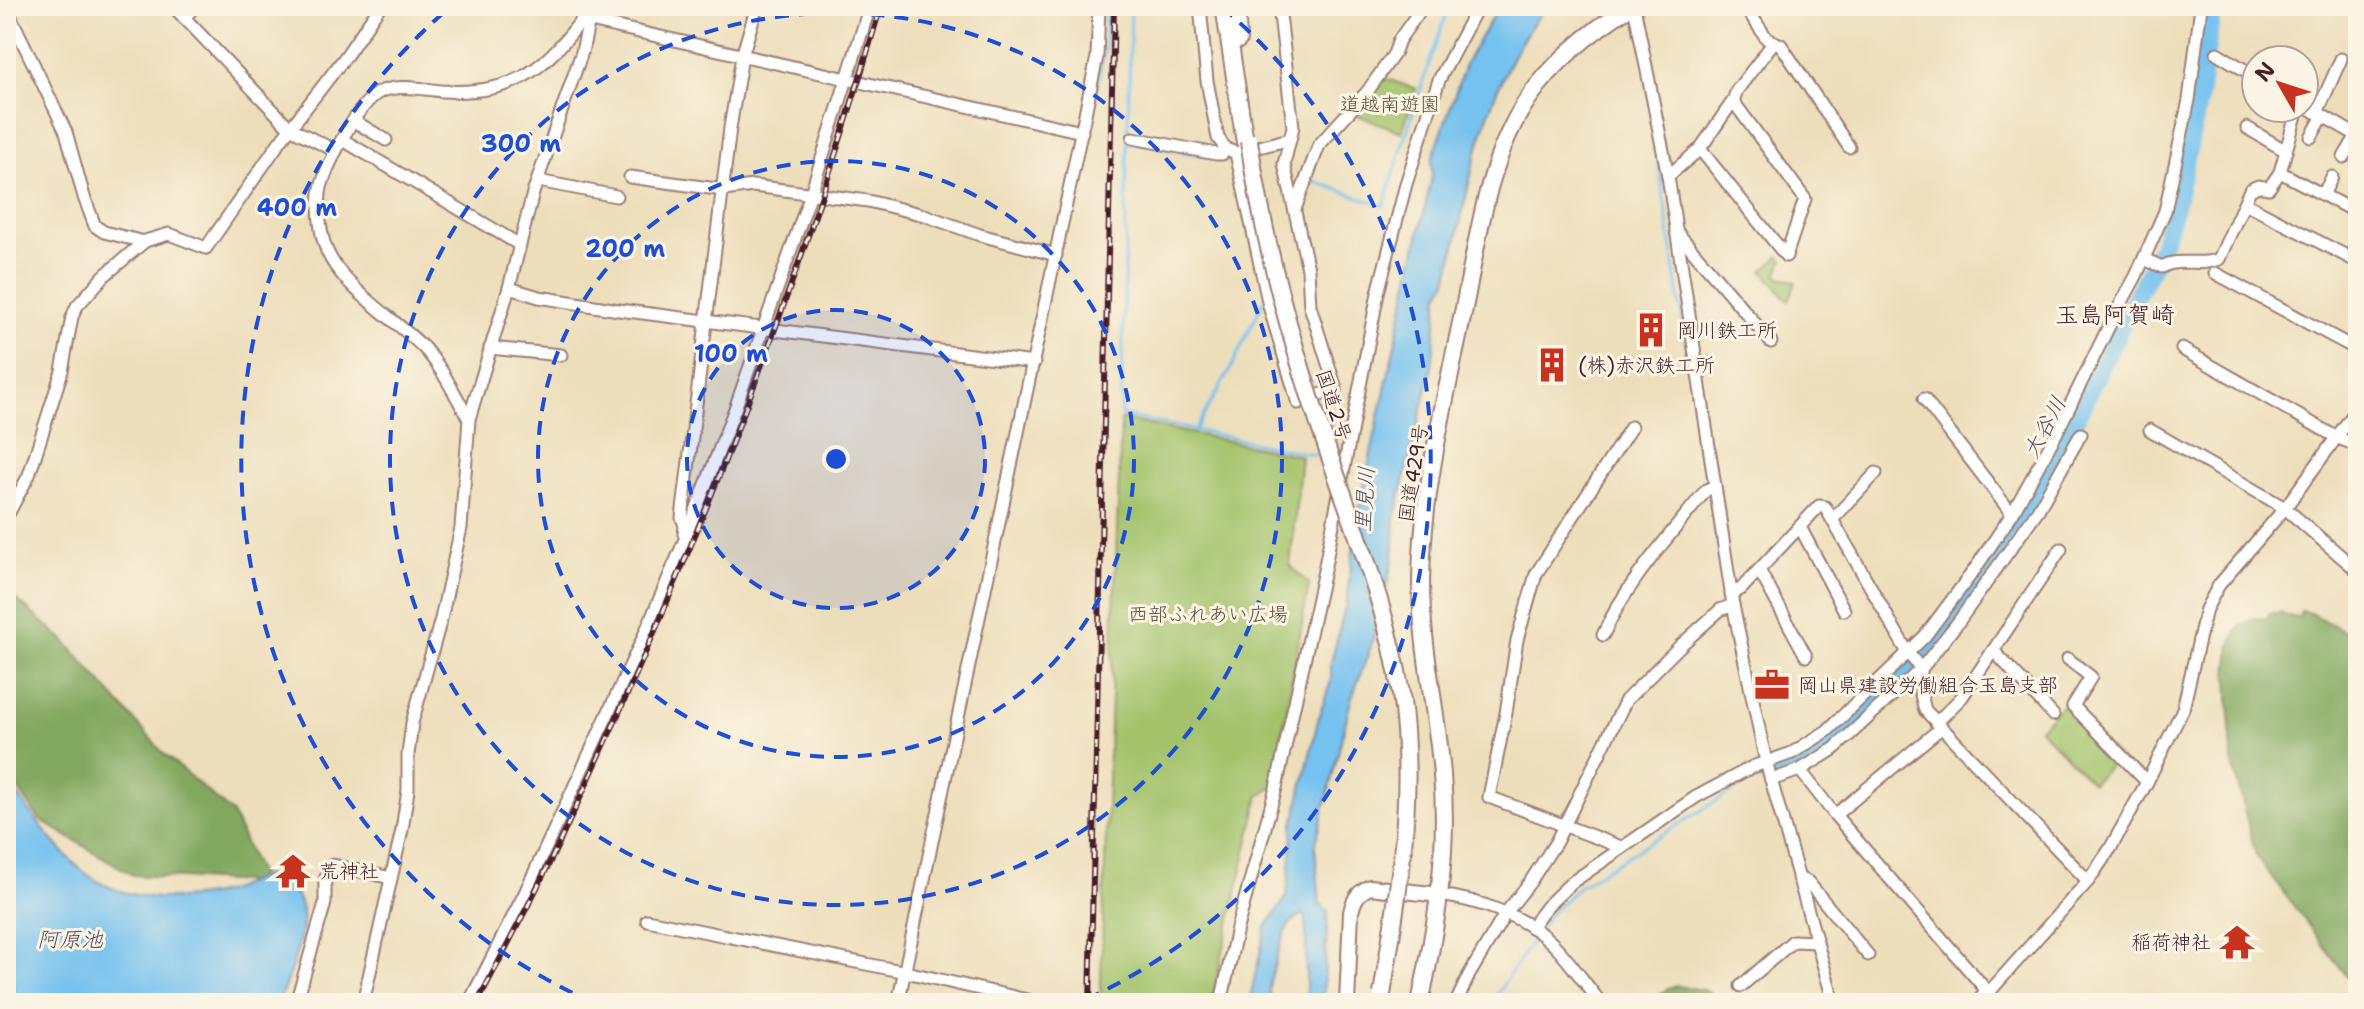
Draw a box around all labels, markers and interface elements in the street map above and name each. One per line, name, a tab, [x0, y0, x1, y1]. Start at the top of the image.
north arrow	[2240, 44, 2320, 124]
text: N	[2248, 56, 2282, 88]
park label: 道越南遊園	[1340, 91, 1440, 117]
text: 300 m	[481, 128, 561, 160]
text: 400 m	[257, 192, 337, 224]
text: 200 m	[585, 233, 665, 265]
district label: 玉島阿賀崎	[2055, 299, 2175, 331]
building icon: 岡川鉄工所	[1632, 311, 1670, 349]
place label: 岡川鉄工所	[1677, 317, 1777, 343]
text: 100 m	[694, 338, 768, 370]
building icon: (株)赤沢鉄工所	[1533, 346, 1571, 384]
place label: (株)赤沢鉄工所	[1578, 352, 1715, 378]
street label: 国道2号	[1310, 366, 1358, 444]
water label: 大谷川	[2016, 391, 2073, 463]
street label: 国道429号	[1392, 422, 1434, 524]
centre of rings	[822, 445, 850, 473]
water label: 里見川	[1348, 465, 1381, 533]
park label: 西部ふれあい広場	[1128, 601, 1288, 627]
office icon: 岡山県建設労働組合玉島支部	[1753, 666, 1791, 704]
place label: 岡山県建設労働組合玉島支部	[1798, 672, 2058, 698]
temple icon: 荒神社	[274, 852, 312, 890]
place label: 荒神社	[319, 858, 379, 884]
temple icon: 稲荷神社	[2218, 923, 2256, 961]
water label: 阿原池	[37, 925, 104, 954]
place label: 稲荷神社	[2131, 929, 2211, 955]

